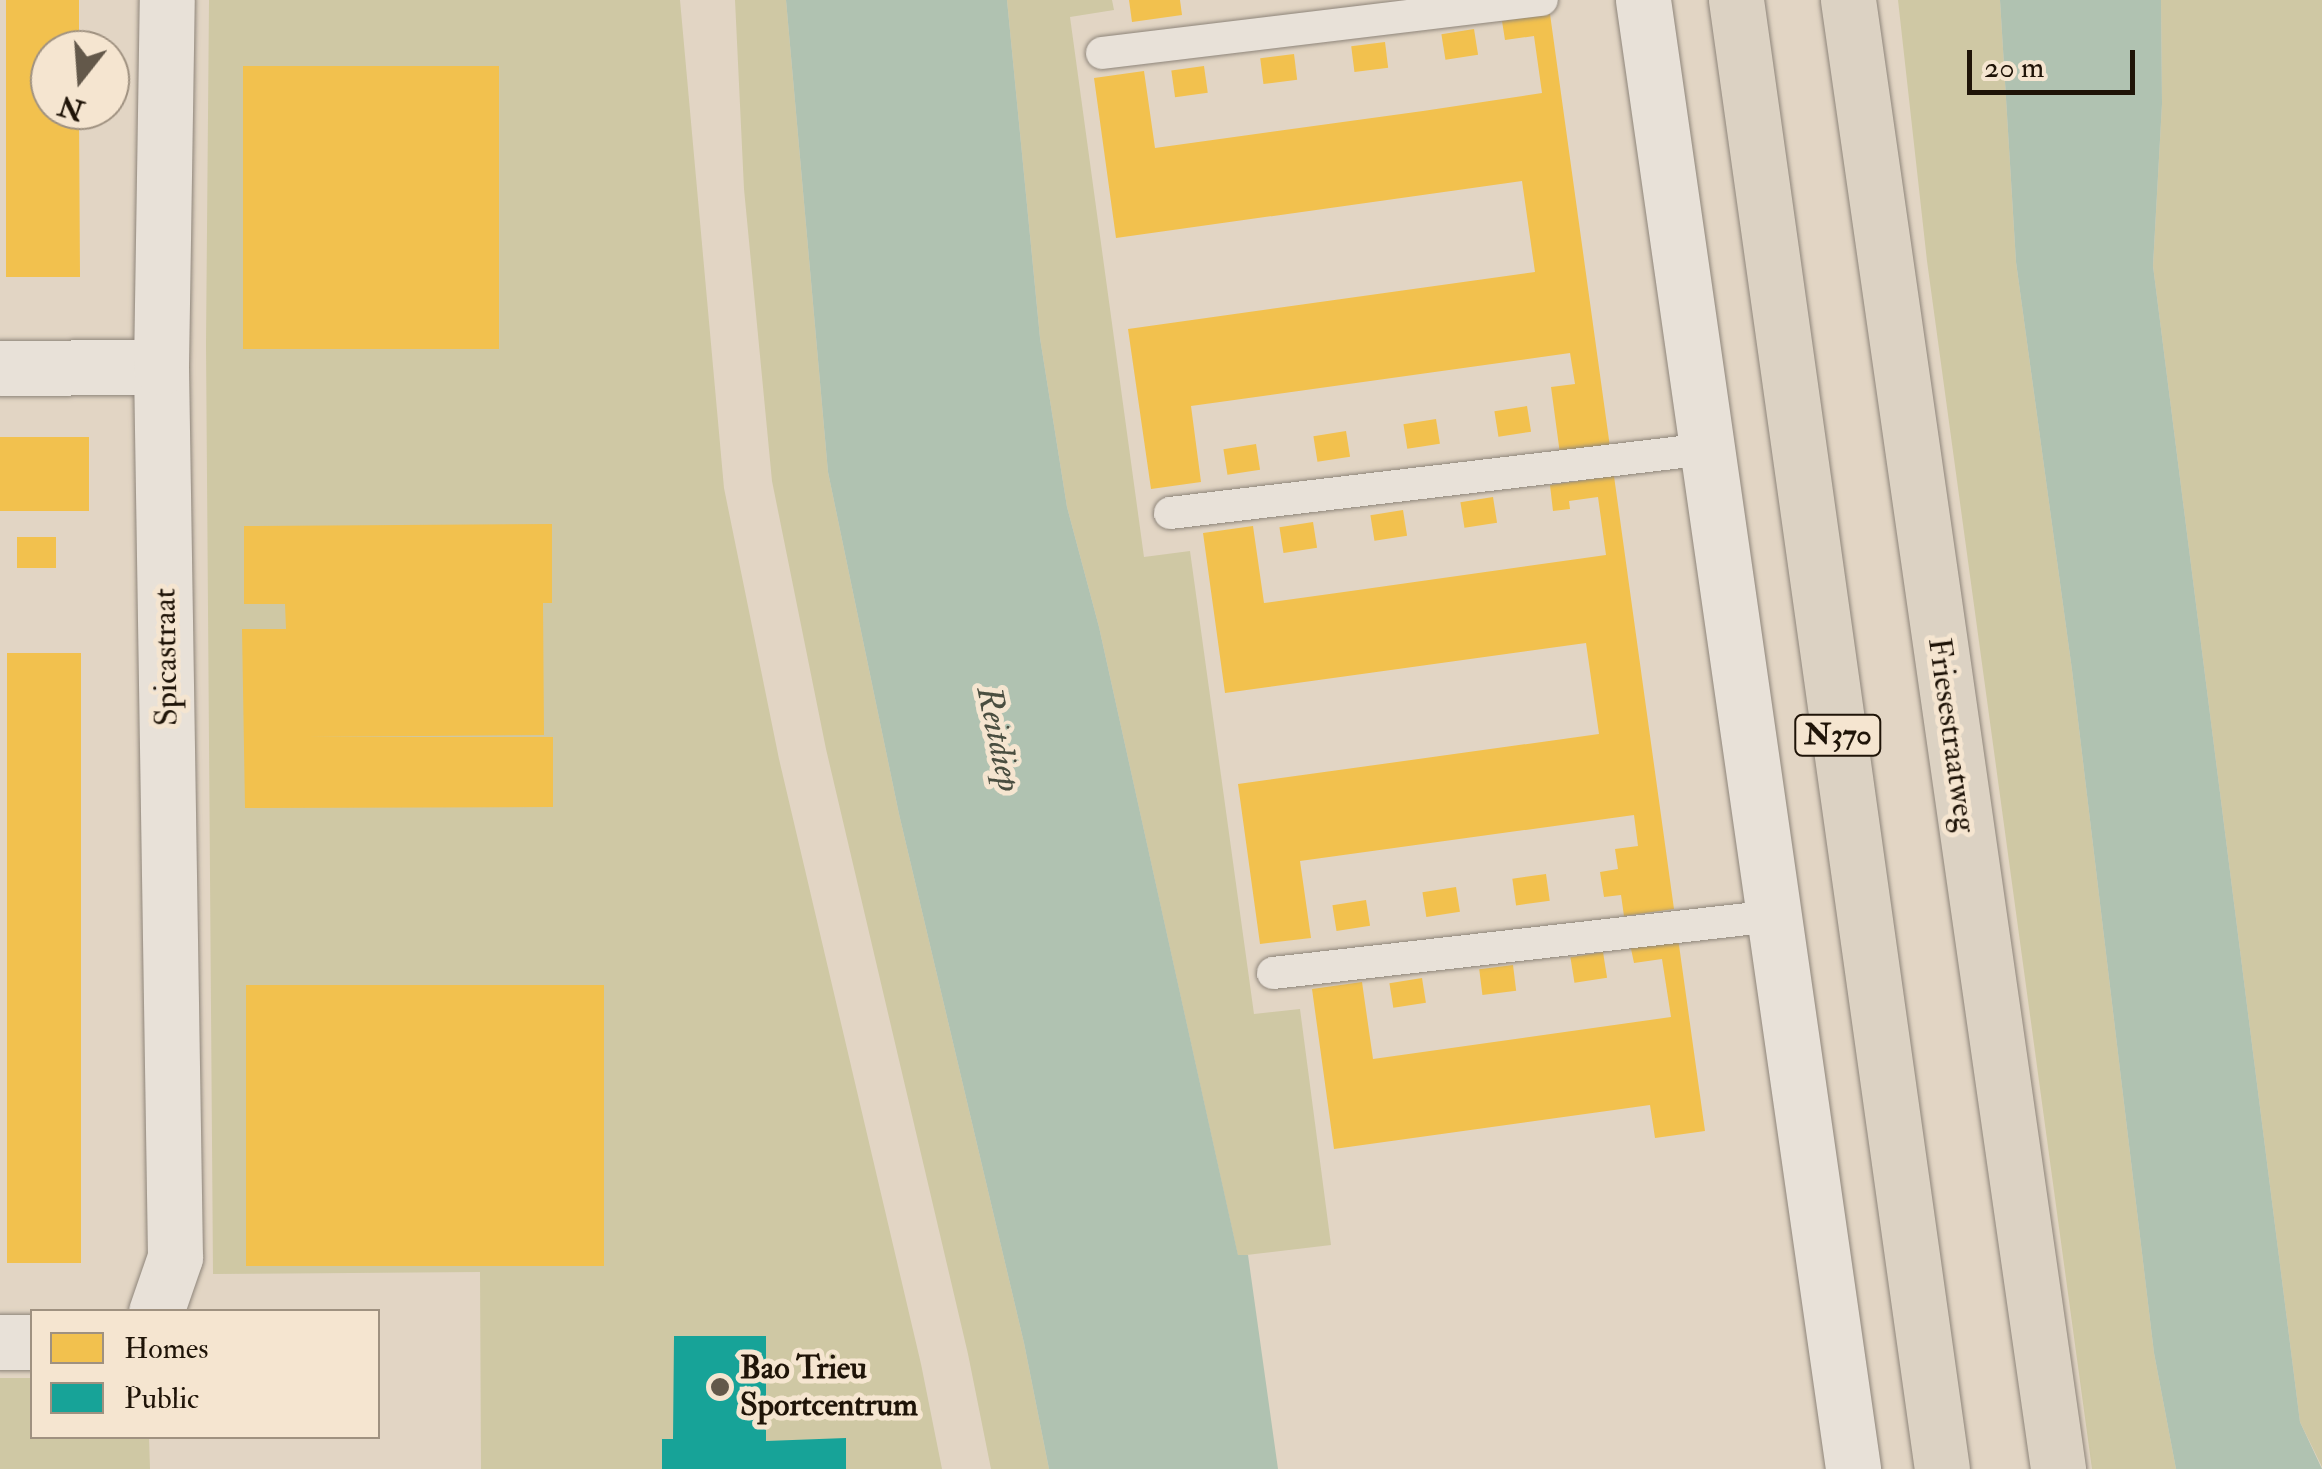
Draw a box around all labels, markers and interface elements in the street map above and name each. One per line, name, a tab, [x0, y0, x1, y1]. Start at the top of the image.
north arrow	[30, 30, 130, 130]
scale bar	[1972, 30, 2140, 92]
text: 20 m	[1984, 49, 2044, 86]
text: N	[55, 87, 89, 128]
street label: Spicastraat	[146, 588, 186, 726]
street label: Friesestraatweg	[1919, 635, 1985, 835]
water label: Reitdiep	[967, 682, 1031, 796]
road number: N370	[1793, 710, 1883, 760]
legend	[30, 1309, 380, 1439]
text: Homes	[124, 1330, 209, 1367]
place label: Bao Trieu Sportcentrum	[740, 1350, 918, 1425]
marker: Bao Trieu Sportcentrum	[709, 1376, 731, 1398]
text: Public	[124, 1380, 199, 1417]

